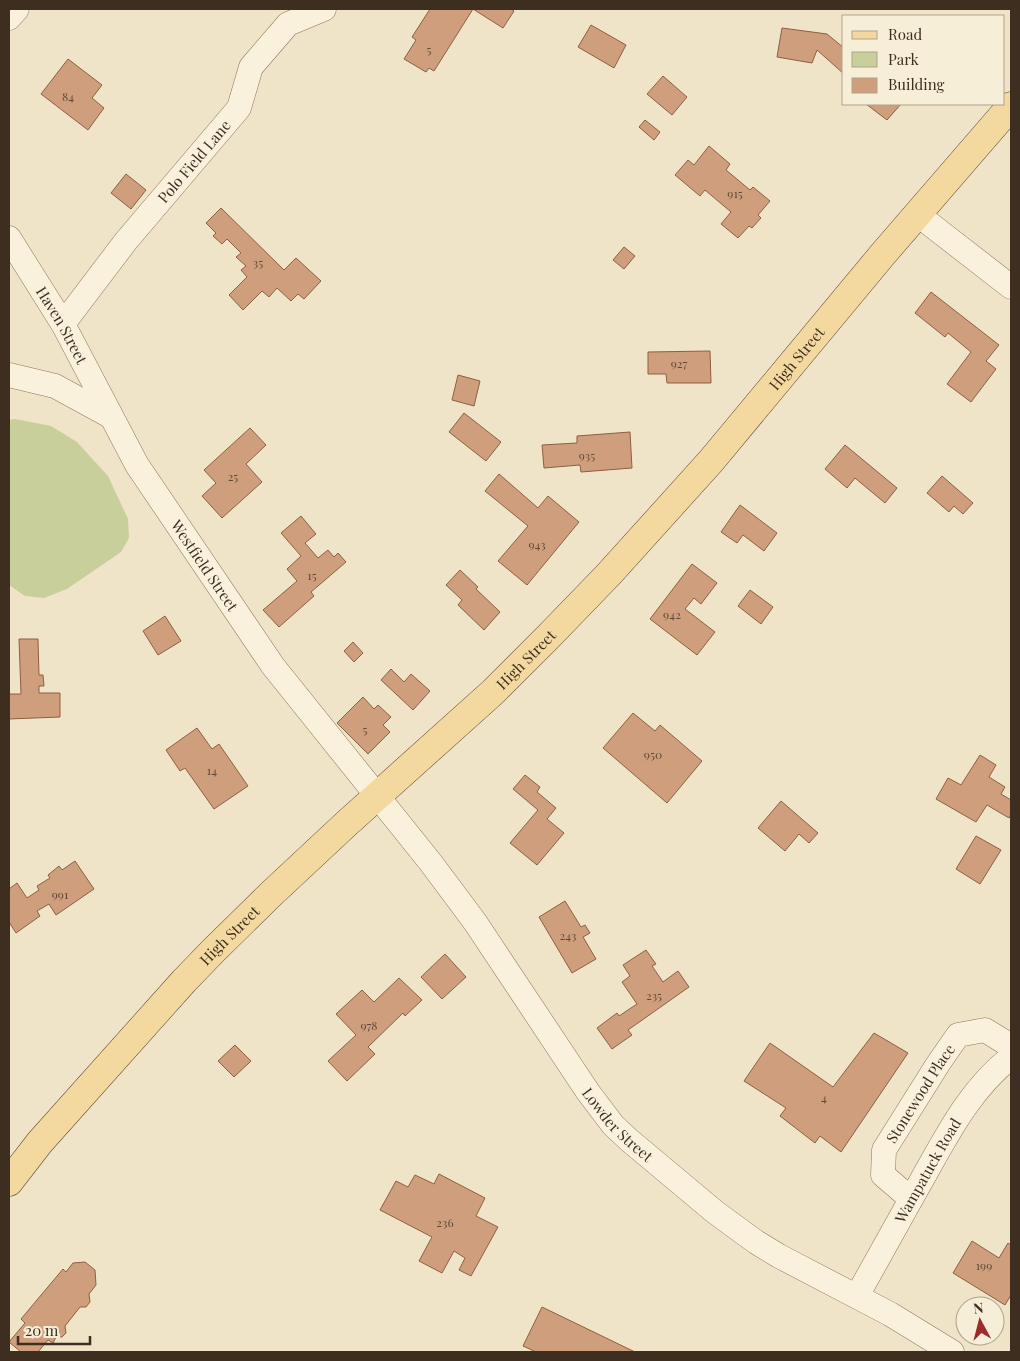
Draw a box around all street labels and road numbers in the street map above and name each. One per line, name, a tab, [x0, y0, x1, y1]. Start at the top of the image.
street label: Polo Field Lane	[153, 115, 235, 207]
street label: Haven Street	[32, 282, 92, 368]
street label: High Street	[764, 322, 829, 394]
street label: Westfield Street	[166, 515, 243, 615]
street label: High Street	[492, 625, 560, 693]
street label: High Street	[195, 901, 264, 969]
street label: Stonewood Place	[881, 1040, 959, 1147]
street label: Lowder Street	[578, 1083, 658, 1166]
street label: Wampatuck Road	[889, 1114, 965, 1227]

